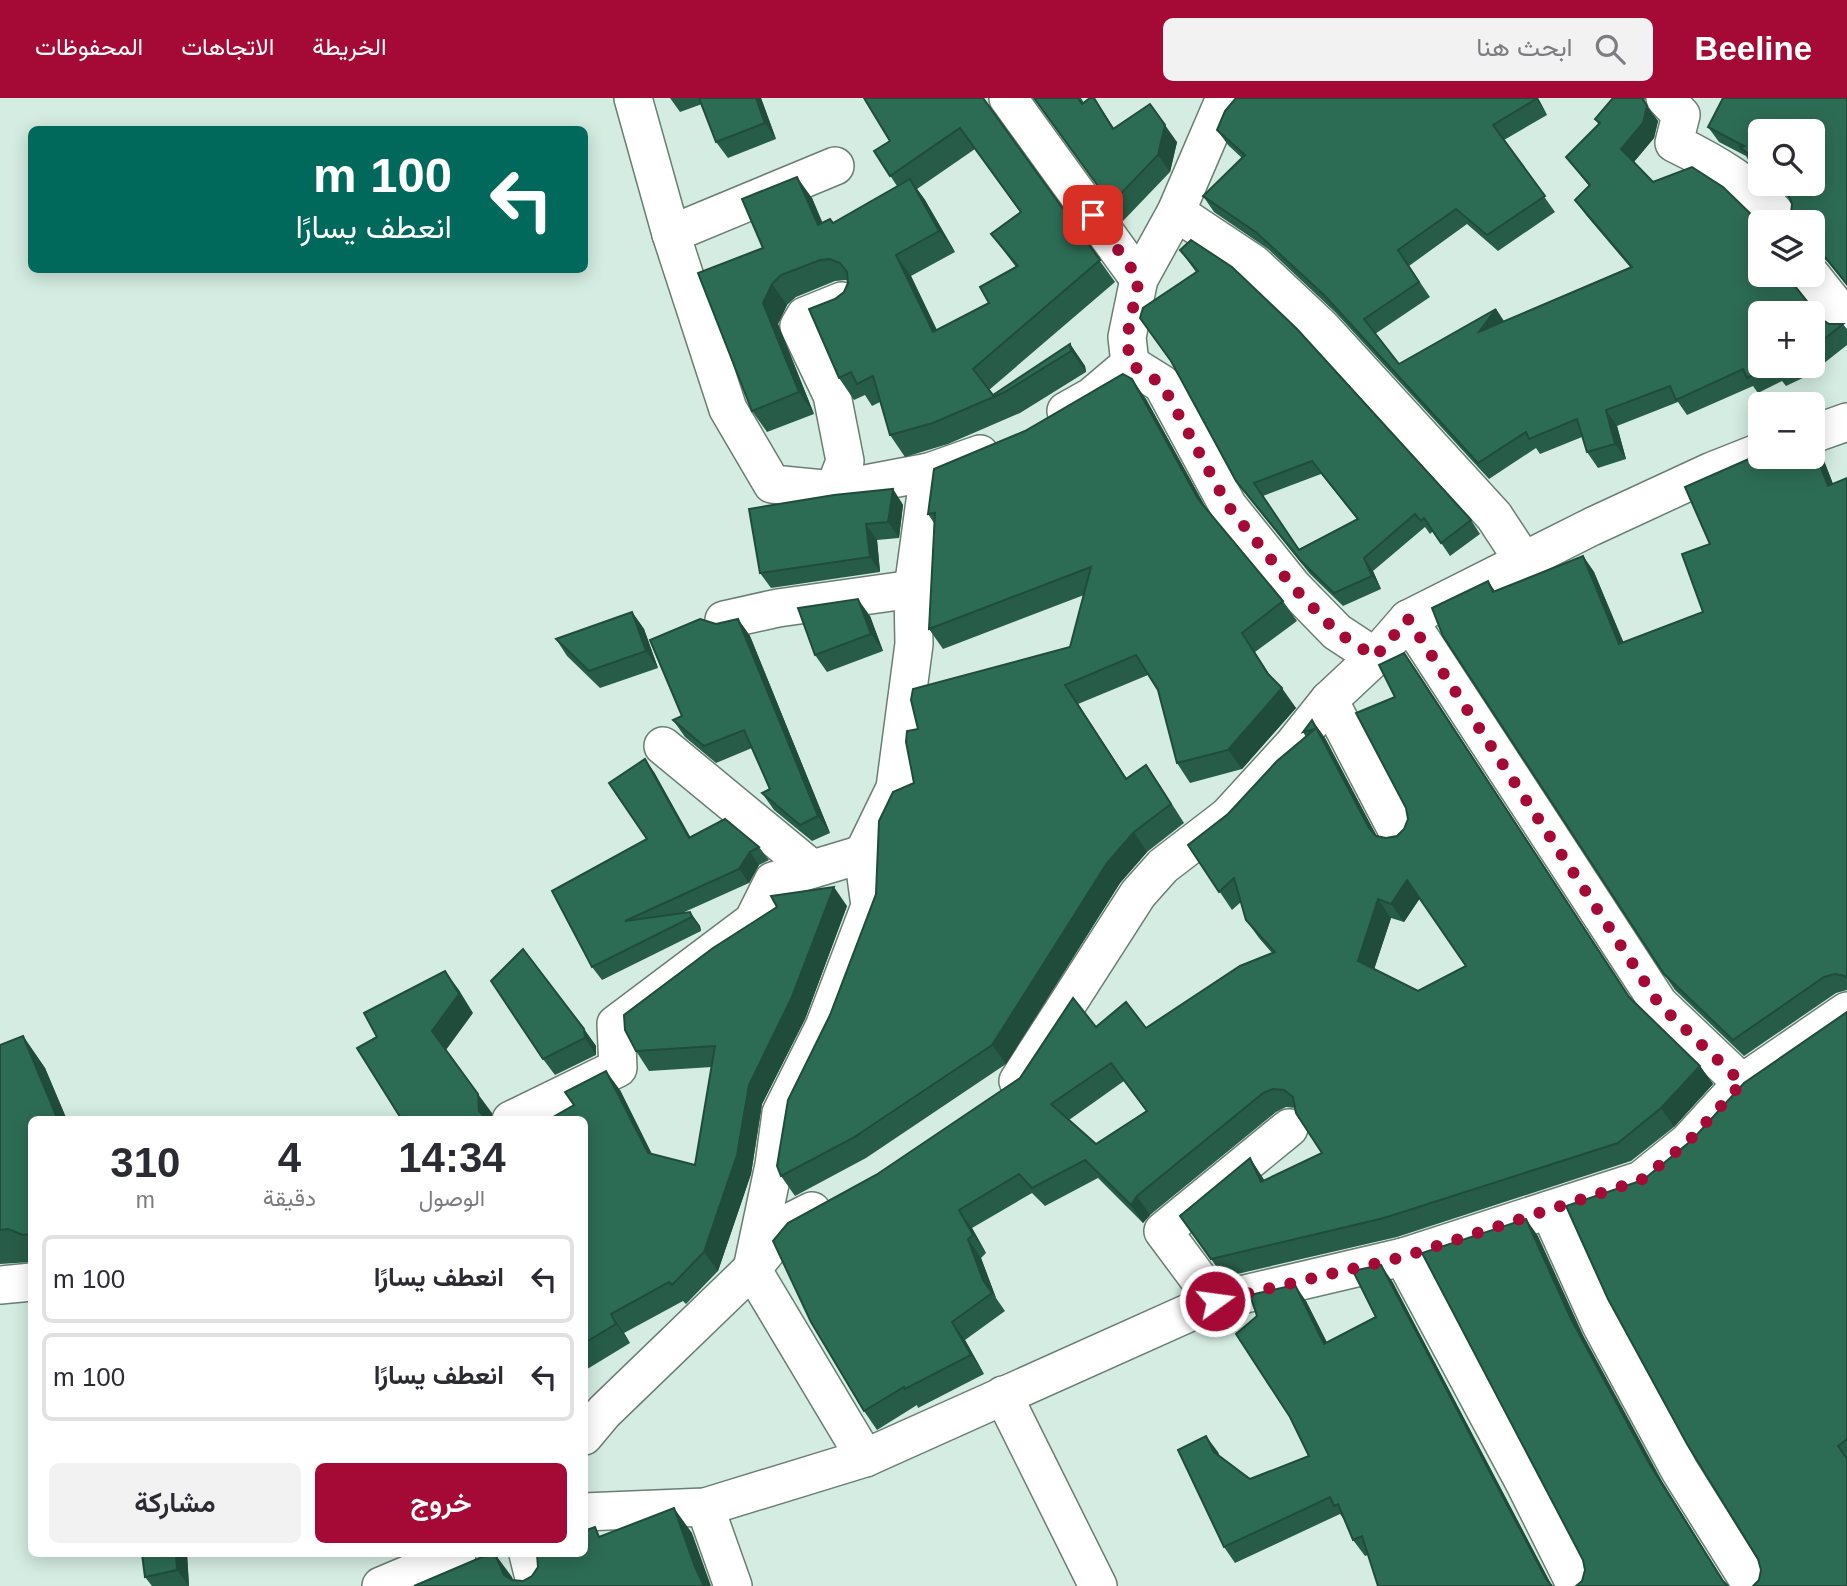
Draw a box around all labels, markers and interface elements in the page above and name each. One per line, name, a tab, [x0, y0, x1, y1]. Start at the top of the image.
search box	[1163, 18, 1653, 81]
icon: search	[1591, 30, 1629, 68]
text: Beeline	[1695, 30, 1812, 67]
text: ابحث هنا	[1476, 32, 1573, 62]
text: المحفوظات	[35, 33, 143, 60]
text: الاتجاهات	[181, 33, 274, 60]
text: الخريطة	[312, 33, 387, 60]
map controls	[1748, 119, 1825, 469]
button: search	[1748, 119, 1825, 196]
text: 100 m	[313, 148, 452, 202]
icon: left	[476, 154, 567, 245]
pin	[1063, 185, 1123, 245]
icon: arrive	[1074, 196, 1112, 234]
text: انعطف يسارًا	[295, 209, 452, 245]
button: layers	[1748, 210, 1825, 287]
button: +	[1748, 301, 1825, 378]
button: −	[1748, 392, 1825, 469]
text: 4	[278, 1134, 301, 1181]
text: 14:34	[398, 1134, 506, 1181]
text: 310	[110, 1139, 180, 1186]
text: دقيقة	[263, 1185, 316, 1211]
text: الوصول	[419, 1185, 485, 1211]
text: m	[136, 1187, 155, 1213]
icon: left	[525, 1260, 563, 1298]
text: انعطف يسارًا	[374, 1262, 504, 1292]
text: 100 m	[53, 1264, 125, 1294]
position arrow	[1178, 1264, 1252, 1338]
icon: left	[525, 1358, 563, 1396]
text: انعطف يسارًا	[374, 1360, 504, 1390]
text: 100 m	[53, 1362, 125, 1392]
button: مشاركة	[49, 1463, 301, 1543]
button: خروج	[315, 1463, 567, 1543]

